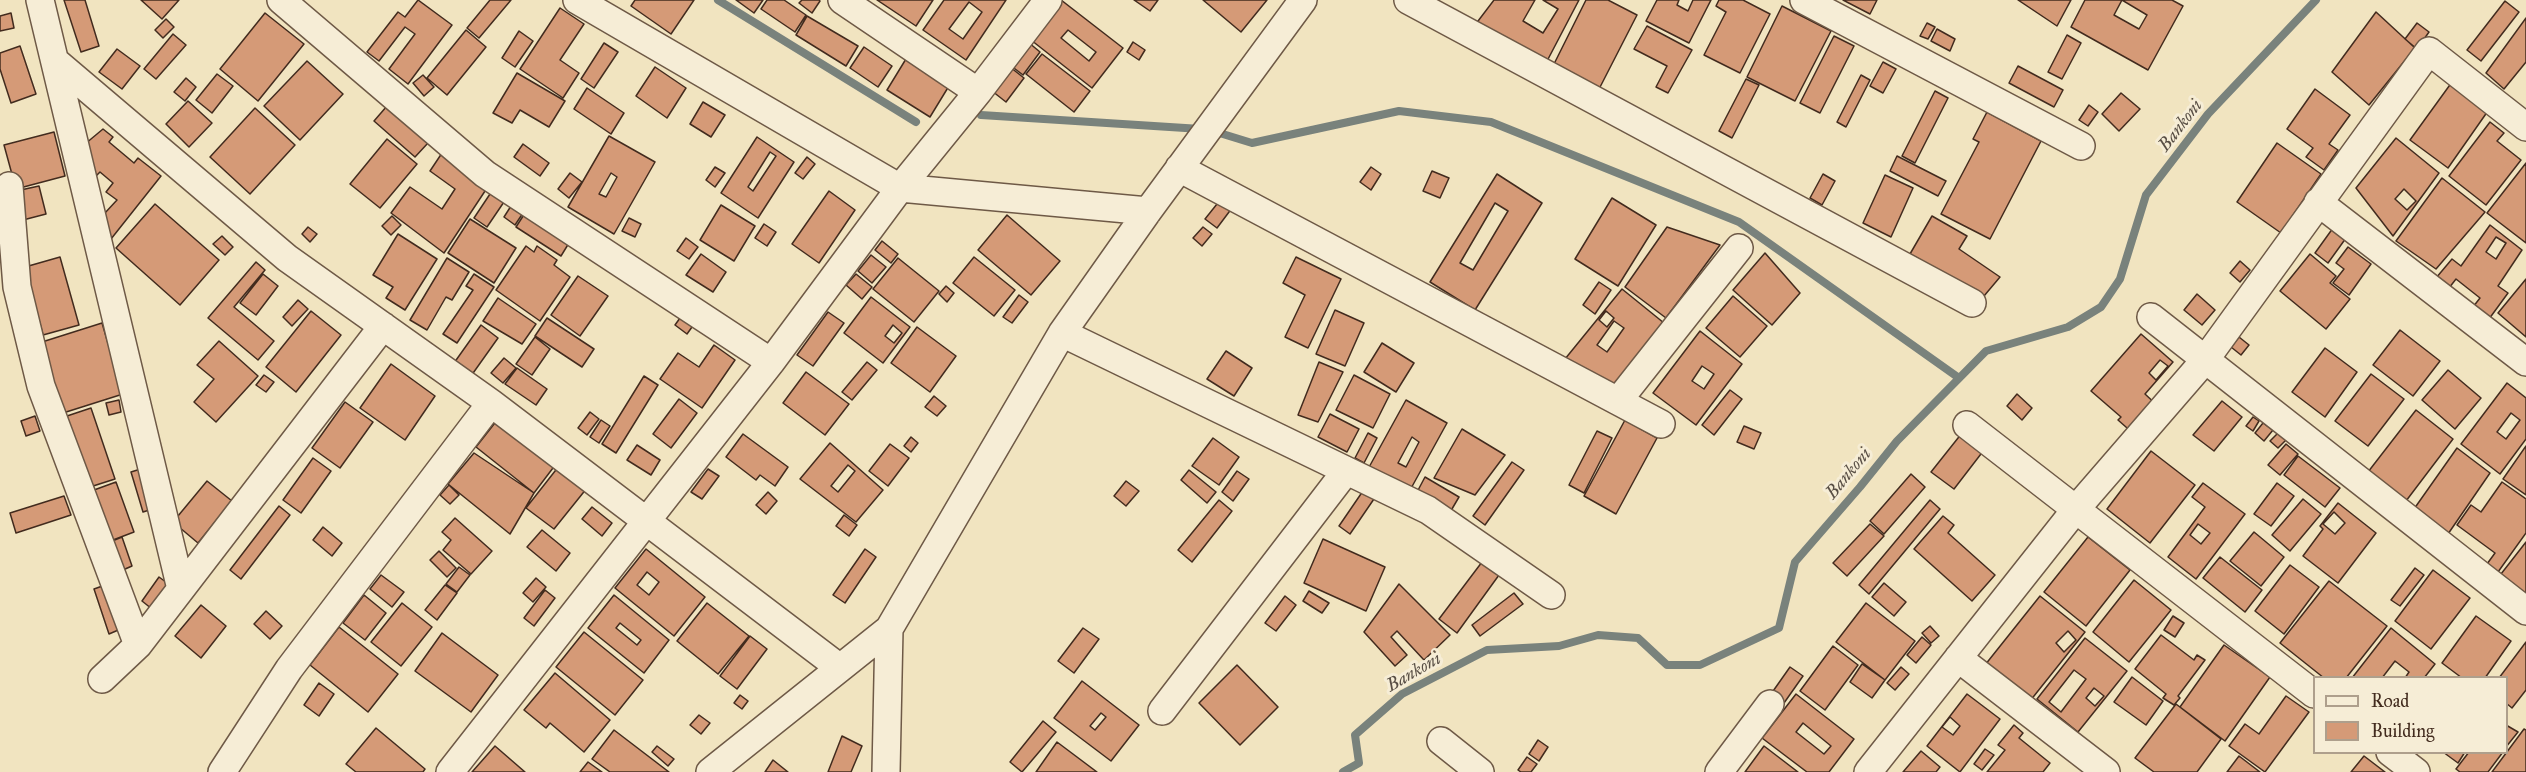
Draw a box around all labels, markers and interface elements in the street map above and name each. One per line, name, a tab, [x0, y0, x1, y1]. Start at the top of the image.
water label: Bankoni	[2154, 96, 2208, 156]
water label: Bankoni	[1822, 444, 1876, 504]
water label: Bankoni	[1383, 649, 1445, 697]
legend	[2313, 676, 2508, 754]
text: Road	[2371, 690, 2409, 712]
text: Building	[2371, 720, 2434, 742]

